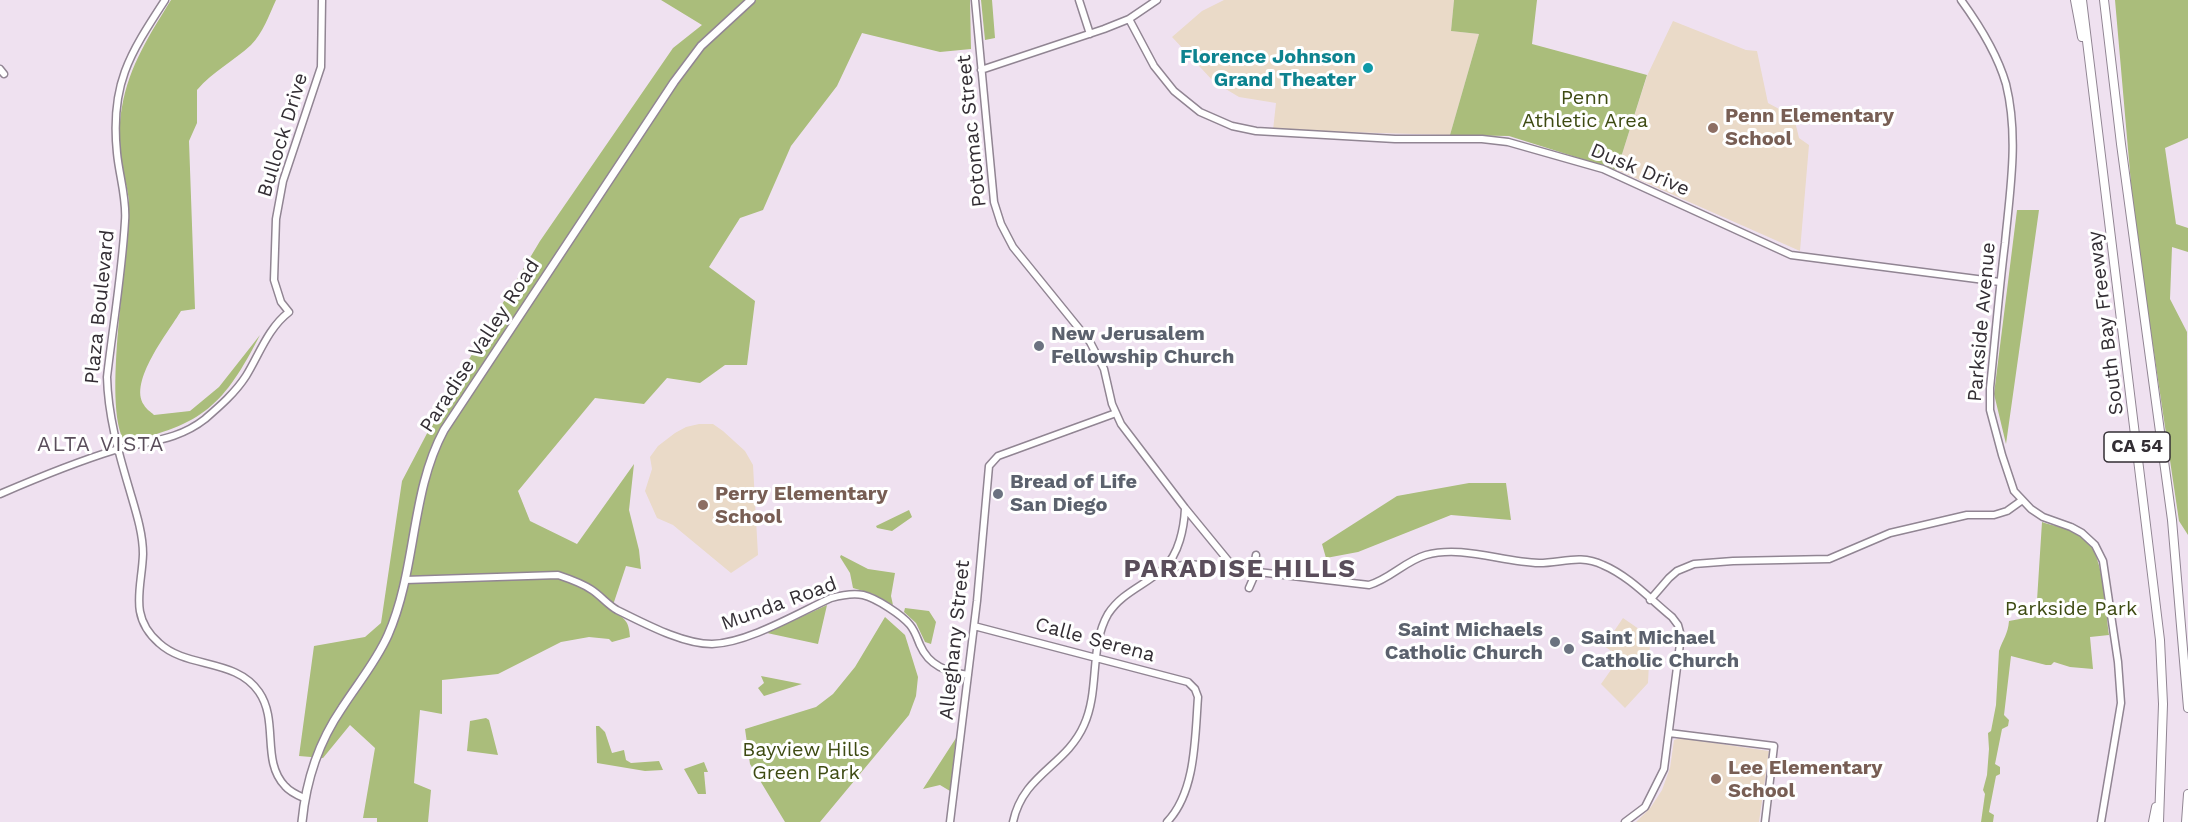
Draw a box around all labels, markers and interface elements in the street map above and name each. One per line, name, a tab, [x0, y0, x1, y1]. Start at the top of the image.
place label: Florence Johnson Grand Theater	[1180, 45, 1356, 92]
street label: Potomac Street	[952, 54, 992, 208]
marker: Florence Johnson Grand Theater	[1361, 61, 1375, 75]
street label: Bullock Drive	[253, 70, 313, 200]
park label: Penn Athletic Area	[1522, 86, 1648, 133]
place label: Penn Elementary School	[1725, 104, 1894, 151]
marker: Penn Elementary School	[1706, 121, 1720, 135]
street label: Dusk Drive	[1587, 138, 1693, 202]
street label: Plaza Boulevard	[80, 229, 120, 385]
street label: South Bay Freeway	[2083, 230, 2129, 416]
street label: Parkside Avenue	[1963, 241, 2001, 403]
street label: Paradise Valley Road	[415, 255, 545, 437]
place label: New Jerusalem Fellowship Church	[1051, 322, 1234, 369]
marker: New Jerusalem Fellowship Church	[1032, 339, 1046, 353]
district label: ALTA VISTA	[37, 432, 165, 458]
road number: CA 54	[2104, 432, 2170, 462]
place label: Bread of Life San Diego	[1010, 470, 1137, 517]
place label: Perry Elementary School	[715, 482, 888, 529]
marker: Bread of Life San Diego	[991, 487, 1005, 501]
marker: Perry Elementary School	[696, 498, 710, 512]
district label: PARADISE HILLS	[1124, 553, 1356, 585]
street label: Alleghany Street	[935, 559, 975, 721]
street label: Munda Road	[718, 572, 840, 636]
park label: Parkside Park	[2005, 597, 2137, 621]
street label: Calle Serena	[1032, 612, 1158, 668]
place label: Saint Michaels Catholic Church	[1385, 618, 1543, 665]
place label: Saint Michael Catholic Church	[1581, 626, 1739, 673]
marker: Saint Michaels Catholic Church	[1548, 635, 1562, 649]
marker: Saint Michael Catholic Church	[1562, 642, 1576, 656]
park label: Bayview Hills Green Park	[742, 738, 870, 785]
place label: Lee Elementary School	[1728, 756, 1883, 803]
marker: Lee Elementary School	[1709, 772, 1723, 786]

